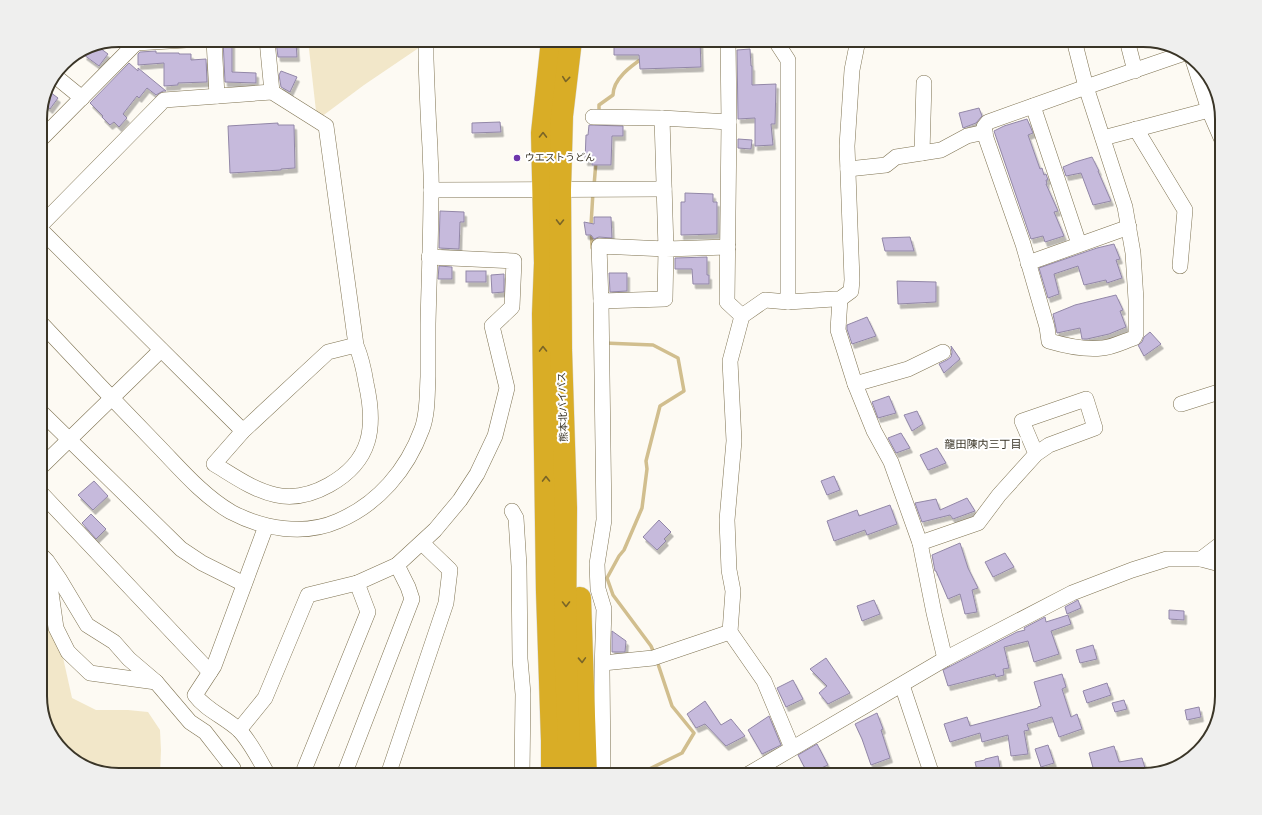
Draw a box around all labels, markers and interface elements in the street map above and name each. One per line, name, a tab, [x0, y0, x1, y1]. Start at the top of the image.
one-way arrow	[562, 76, 571, 82]
one-way arrow	[539, 132, 547, 138]
place label: ウエストうどん	[525, 152, 595, 164]
marker: ウエストうどん	[512, 153, 522, 163]
one-way arrow	[556, 219, 564, 225]
one-way arrow	[539, 346, 547, 352]
street label: 熊本北バイパス	[556, 372, 570, 442]
district label: 龍田陳内三丁目	[945, 438, 1022, 451]
one-way arrow	[541, 476, 550, 482]
one-way arrow	[562, 601, 570, 607]
one-way arrow	[578, 657, 586, 663]

